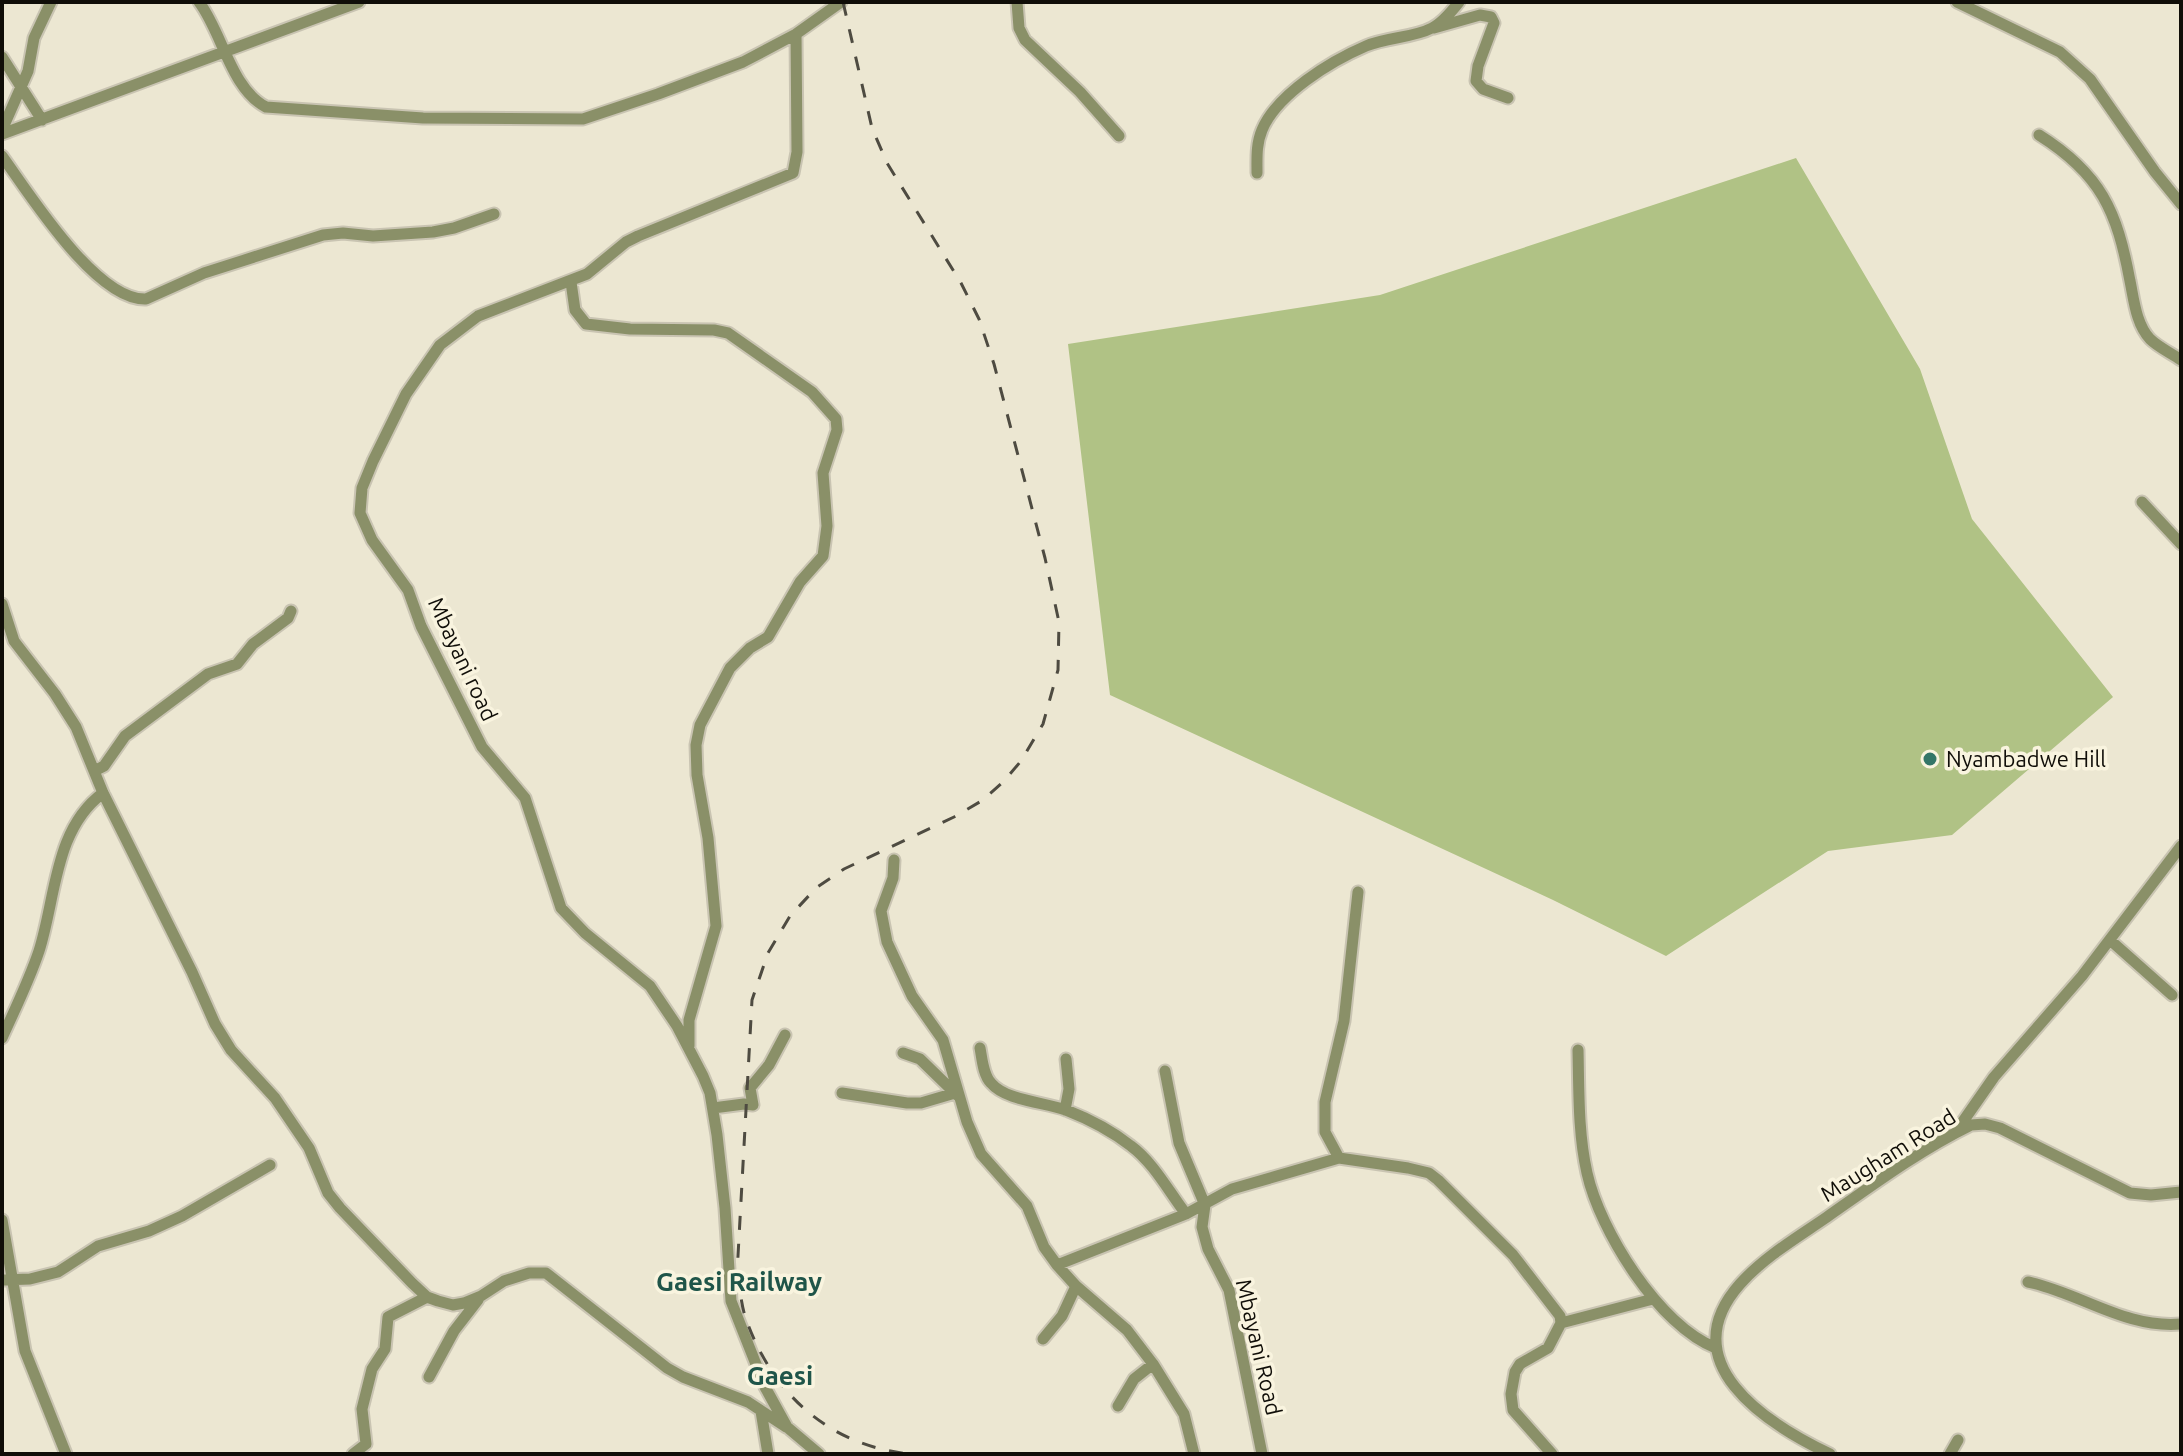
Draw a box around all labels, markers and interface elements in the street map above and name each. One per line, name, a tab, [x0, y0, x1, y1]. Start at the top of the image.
street label: Mbayani road	[424, 593, 503, 725]
place label: Nyambadwe Hill	[1946, 746, 2106, 771]
marker: Nyambadwe Hill	[1921, 750, 1939, 768]
street label: Maugham Road	[1816, 1103, 1960, 1206]
district label: Gaesi Railway	[656, 1267, 822, 1296]
street label: Mbayani Road	[1232, 1276, 1287, 1417]
district label: Gaesi	[747, 1361, 813, 1390]

